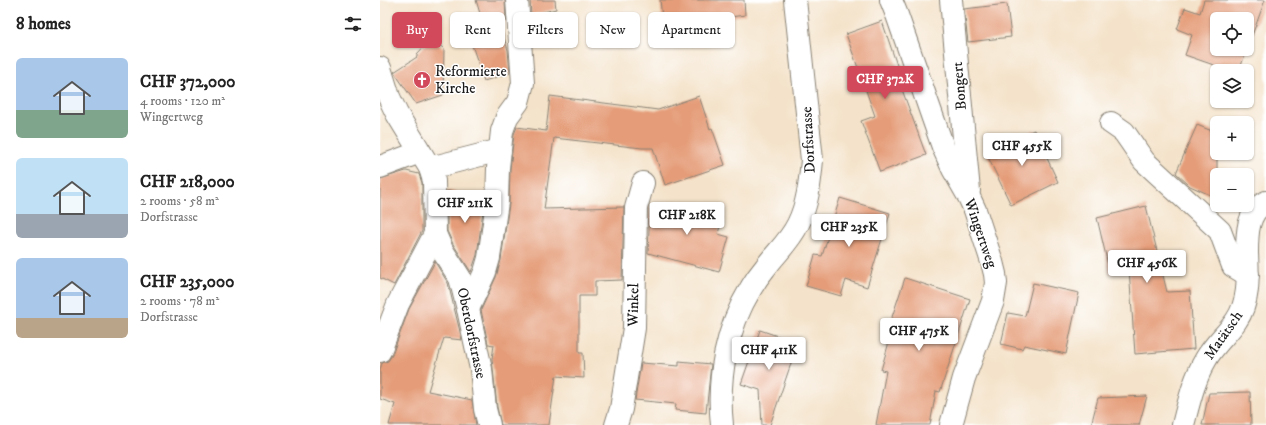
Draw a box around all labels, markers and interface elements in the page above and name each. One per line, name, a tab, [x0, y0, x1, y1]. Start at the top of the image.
chip: Buy	[392, 12, 442, 48]
chip: Rent	[450, 12, 505, 48]
chip: Filters	[513, 12, 578, 48]
chip: New	[586, 12, 640, 48]
chip: Apartment	[648, 12, 735, 48]
map controls	[1210, 12, 1254, 212]
button: locate	[1210, 12, 1254, 56]
text: 8 homes	[16, 13, 71, 35]
icon: filters	[342, 13, 364, 35]
street label: Bongert	[948, 61, 971, 111]
place label: Reformierte Kirche	[435, 62, 507, 98]
button: layers	[1210, 64, 1254, 108]
pin: CHF 372K	[844, 66, 926, 100]
church icon: Reformierte Kirche	[412, 70, 432, 90]
text: CHF 372,000	[140, 71, 236, 93]
text: CHF 372K	[856, 71, 914, 87]
icon: home	[48, 74, 96, 122]
text: 4 rooms · 120 m²	[140, 93, 225, 109]
street label: Dorfstrasse	[797, 106, 820, 174]
text: Wingertweg	[140, 109, 203, 125]
button: +	[1210, 116, 1254, 160]
pin: CHF 455K	[981, 133, 1063, 167]
text: CHF 455K	[992, 138, 1052, 154]
button: −	[1210, 168, 1254, 212]
text: CHF 218,000	[140, 171, 235, 193]
icon: home	[48, 174, 96, 222]
pin: CHF 211K	[424, 190, 506, 224]
text: 2 rooms · 58 m²	[140, 193, 219, 209]
text: CHF 211K	[437, 195, 493, 211]
street label: Wingertweg	[959, 195, 1002, 271]
pin: CHF 218K	[646, 202, 728, 236]
text: CHF 218K	[658, 207, 716, 223]
text: Dorfstrasse	[140, 209, 198, 225]
pin: CHF 235K	[808, 214, 890, 248]
text: CHF 235K	[820, 219, 878, 235]
pin: CHF 456K	[1106, 250, 1188, 284]
text: CHF 456K	[1117, 255, 1177, 271]
text: CHF 235,000	[140, 271, 234, 293]
icon: home	[48, 274, 96, 322]
street label: Winkel	[624, 283, 643, 328]
street label: Oberdorfstrasse	[453, 286, 490, 380]
text: 2 rooms · 78 m²	[140, 293, 219, 309]
street label: Matätsch	[1200, 307, 1247, 363]
text: Dorfstrasse	[140, 309, 198, 325]
pin: CHF 475K	[878, 318, 960, 352]
text: CHF 475K	[889, 323, 949, 339]
pin: CHF 411K	[728, 337, 810, 371]
text: CHF 411K	[741, 342, 797, 358]

